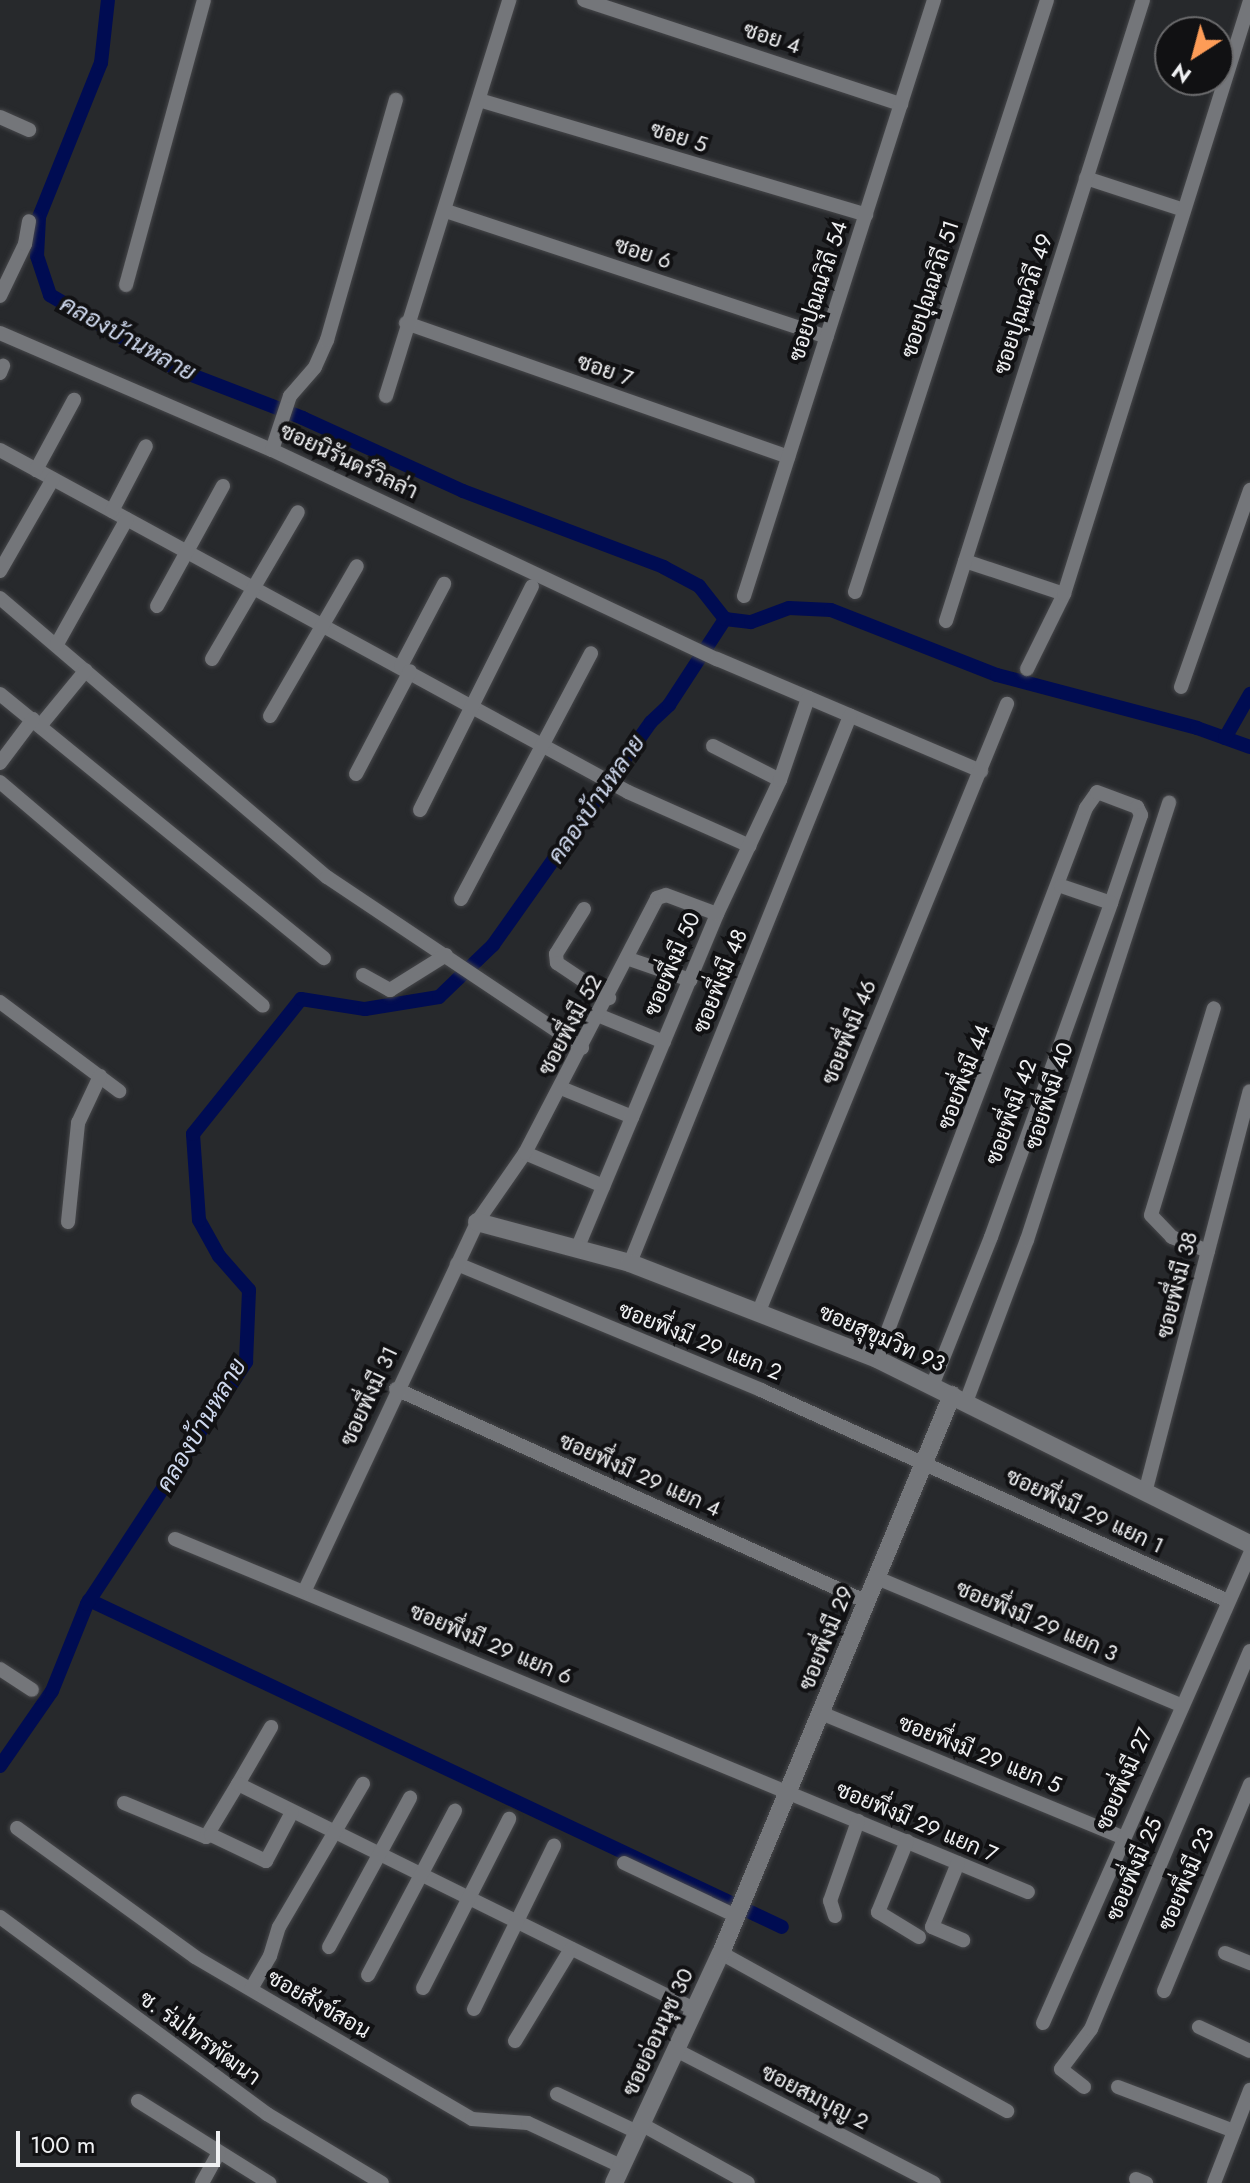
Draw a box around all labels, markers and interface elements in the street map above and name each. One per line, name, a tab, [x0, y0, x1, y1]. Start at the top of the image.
street label: ซอย 4	[740, 16, 804, 60]
north arrow	[1154, 16, 1234, 96]
text: N	[1165, 56, 1198, 92]
street label: ซอย 5	[647, 116, 711, 158]
street label: ซอยปุณณวิถี 51	[895, 217, 965, 361]
street label: ซอยปุณณวิถี 54	[783, 218, 853, 364]
street label: ซอยปุณณวิถี 49	[988, 230, 1058, 378]
street label: ซอย 6	[611, 231, 675, 275]
water label: คลองบ้านหลาย	[55, 289, 201, 387]
street label: ซอย 7	[574, 348, 636, 392]
street label: ซอยนิรันดร์วิลล่า	[276, 418, 422, 504]
water label: คลองบ้านหลาย	[541, 729, 651, 869]
street label: ซอยพึ่งมี 50	[638, 908, 706, 1020]
street label: ซอยพึ่งมี 48	[687, 925, 753, 1037]
street label: ซอยพึ่งมี 52	[533, 970, 607, 1080]
street label: ซอยพึ่งมี 46	[816, 976, 882, 1088]
street label: ซอยพึ่งมี 44	[932, 1021, 996, 1133]
street label: ซอยพึ่งมี 40	[1019, 1039, 1079, 1153]
street label: ซอยพึ่งมี 42	[980, 1056, 1042, 1168]
street label: ซอยพึ่งมี 38	[1151, 1229, 1203, 1341]
street label: ซอยพึ่งมี 29 แยก 2	[614, 1296, 786, 1386]
street label: ซอยสุขุมวิท 93	[815, 1298, 949, 1378]
street label: ซอยพึ่งมี 31	[334, 1342, 404, 1450]
water label: คลองบ้านหลาย	[150, 1353, 252, 1497]
street label: ซอยพึ่งมี 29 แยก 4	[555, 1428, 725, 1522]
street label: ซอยพึ่งมี 29 แยก 1	[1002, 1463, 1168, 1559]
street label: ซอยพึ่งมี 29 แยก 3	[952, 1575, 1122, 1667]
street label: ซอยพึ่งมี 29	[793, 1582, 859, 1694]
street label: ซอยพึ่งมี 29 แยก 6	[406, 1598, 576, 1690]
street label: ซอยพึ่งมี 29 แยก 5	[894, 1709, 1066, 1799]
street label: ซอยพึ่งมี 27	[1090, 1724, 1158, 1834]
street label: ซอยพึ่งมี 29 แยก 7	[832, 1776, 1002, 1868]
street label: ซอยพึ่งมี 25	[1100, 1813, 1168, 1925]
street label: ซอยพึ่งมี 23	[1152, 1823, 1220, 1935]
street label: ซอยสังข์สอน	[263, 1964, 375, 2044]
street label: ซอยอ่อนนุช 30	[617, 1964, 699, 2100]
street label: ซ. ร่มไทรพัฒนา	[134, 1985, 266, 2091]
street label: ซอยสมบุญ 2	[757, 2059, 873, 2135]
scale bar	[20, 2115, 224, 2165]
text: 100 m	[30, 2127, 96, 2162]

